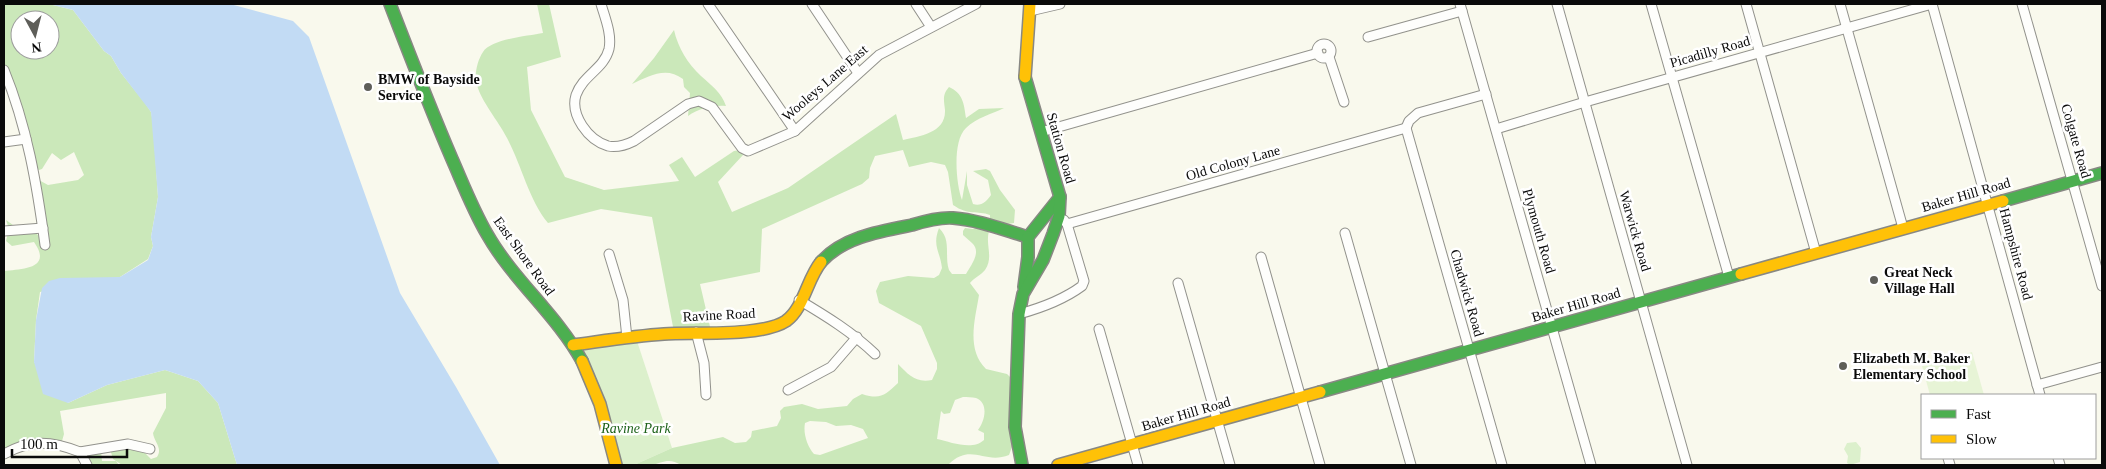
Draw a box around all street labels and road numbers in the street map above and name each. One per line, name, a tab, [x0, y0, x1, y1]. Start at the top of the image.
street label: Picadilly Road	[1668, 33, 1752, 71]
street label: Wooleys Lane East	[779, 42, 871, 124]
street label: Colgate Road	[2058, 102, 2094, 180]
street label: Station Road	[1044, 111, 1078, 185]
street label: Old Colony Lane	[1184, 142, 1282, 184]
street label: Baker Hill Road	[1920, 175, 2012, 215]
street label: Plymouth Road	[1520, 187, 1558, 275]
street label: Warwick Road	[1616, 189, 1654, 273]
street label: Hampshire Road	[1997, 206, 2035, 302]
street label: East Shore Road	[491, 214, 557, 298]
street label: Chadwick Road	[1447, 248, 1487, 338]
street label: Baker Hill Road	[1530, 285, 1622, 325]
street label: Ravine Road	[682, 306, 756, 324]
street label: Baker Hill Road	[1140, 394, 1232, 434]

